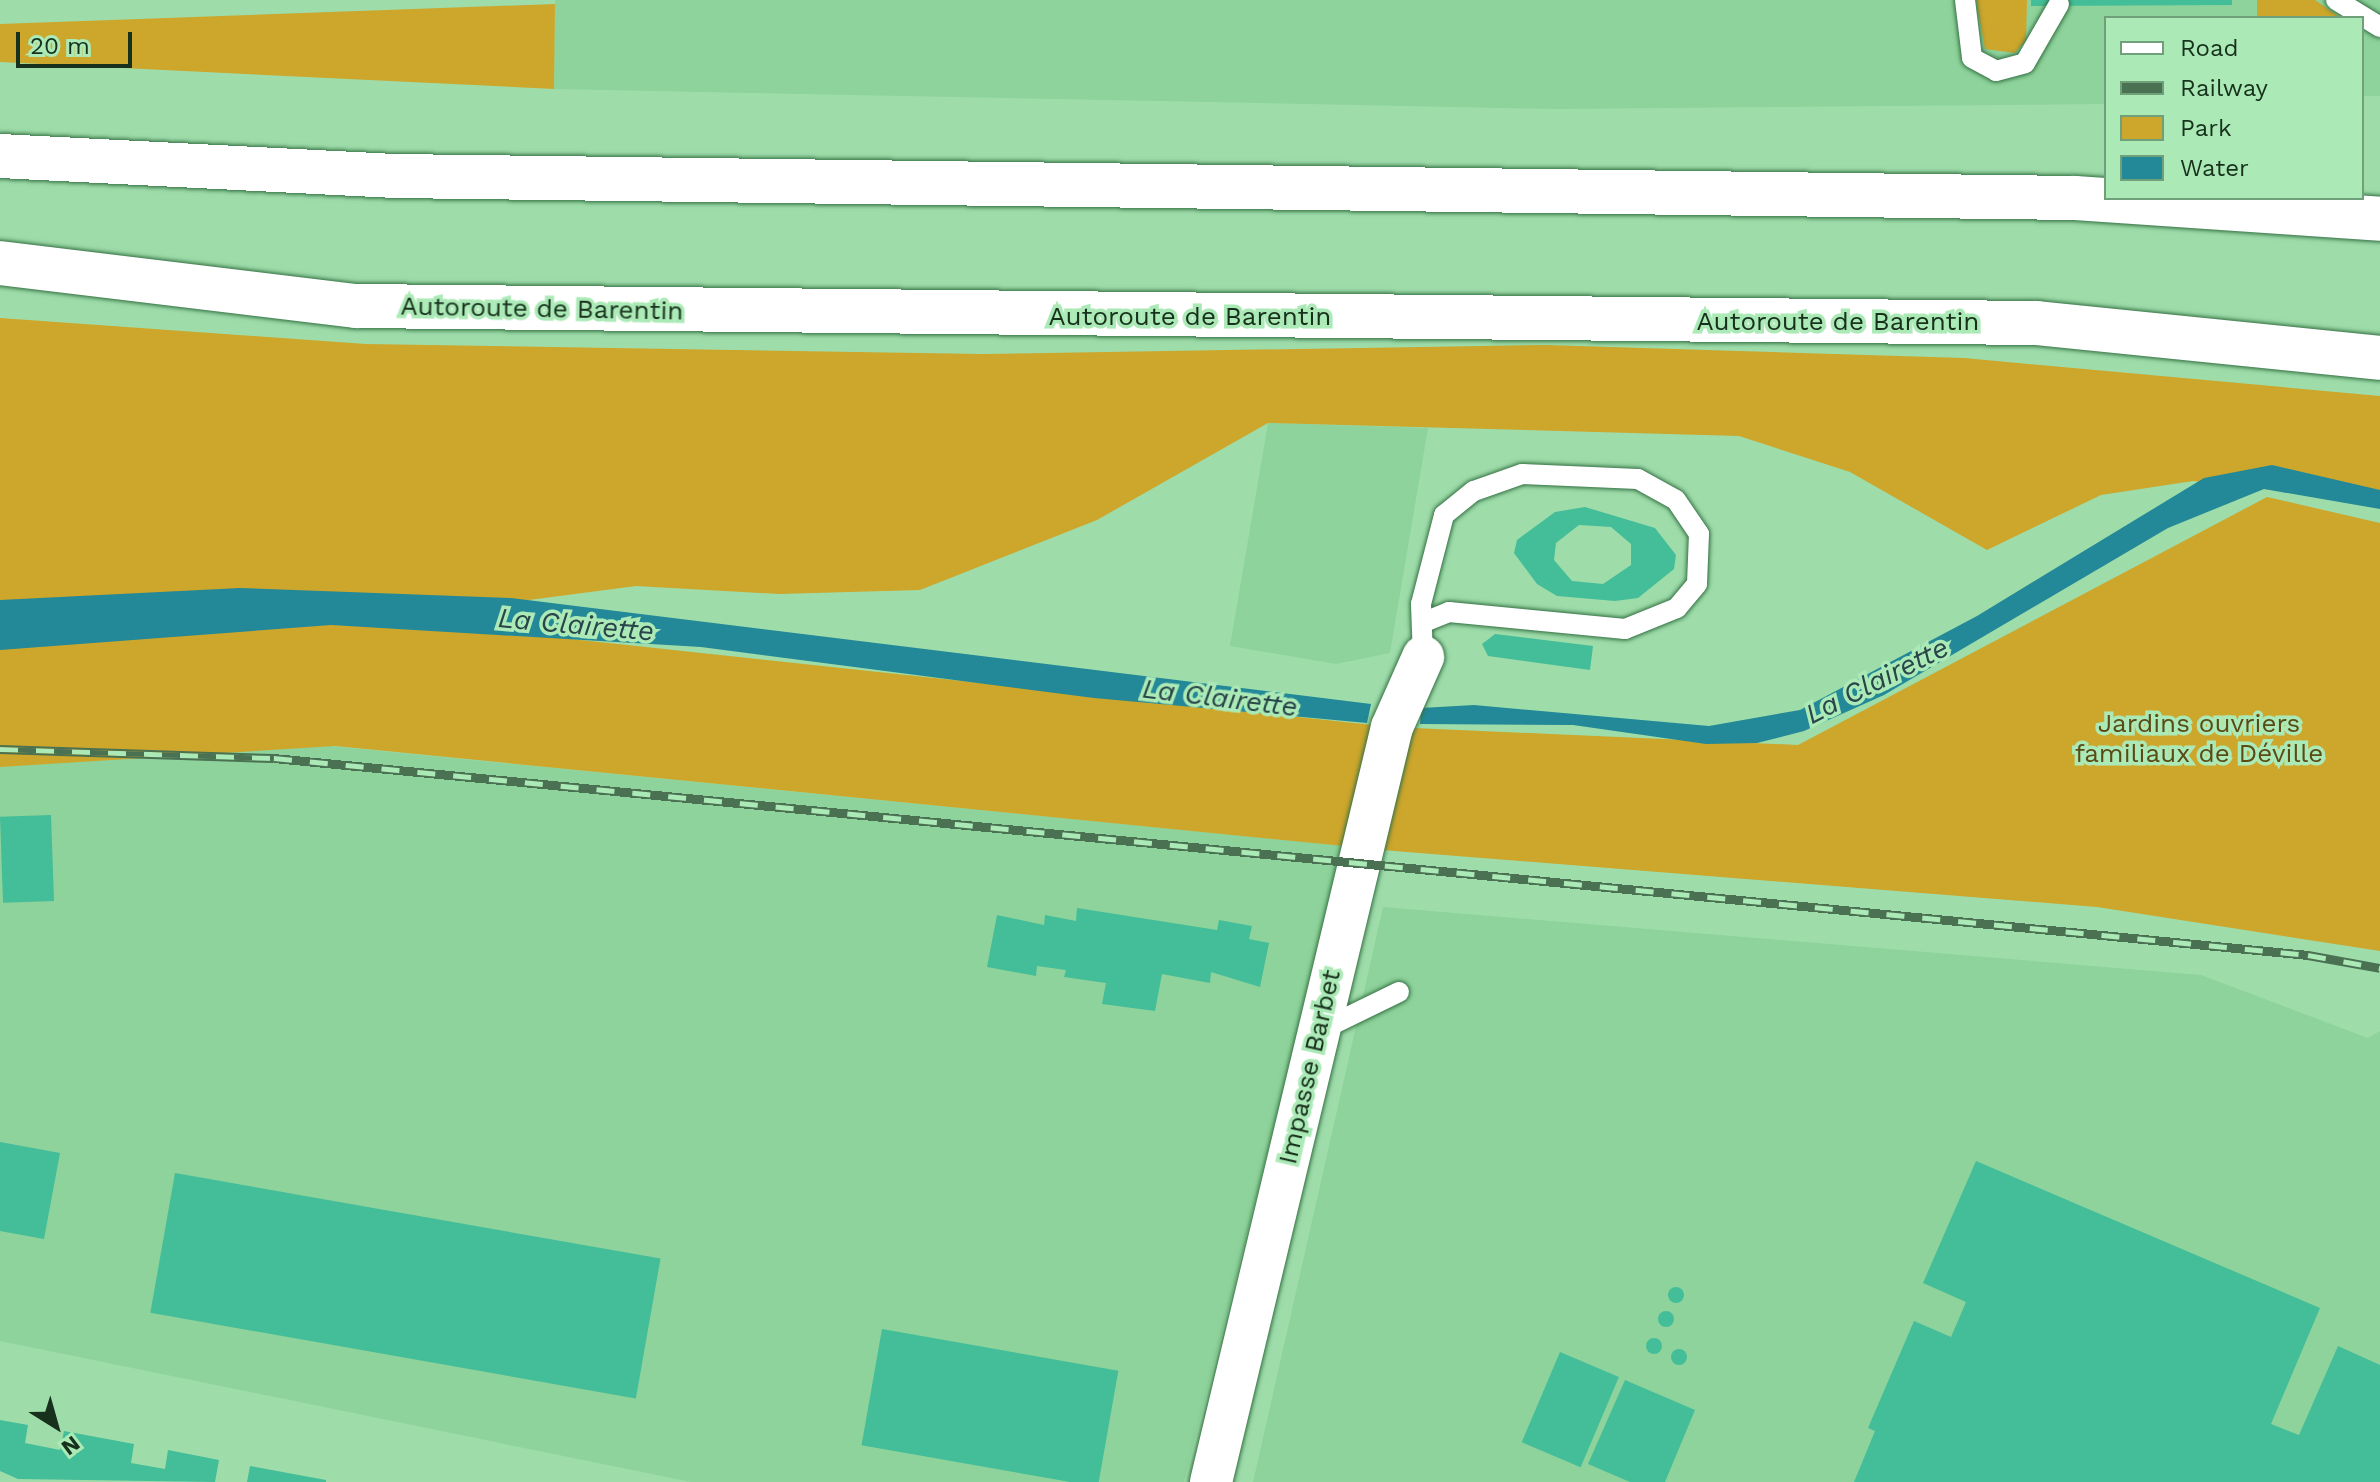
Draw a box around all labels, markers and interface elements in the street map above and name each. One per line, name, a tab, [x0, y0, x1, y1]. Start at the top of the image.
scale bar	[20, 16, 136, 66]
legend	[2104, 16, 2364, 200]
text: 20 m	[30, 32, 90, 60]
text: Road	[2180, 34, 2239, 62]
text: Railway	[2180, 74, 2268, 102]
text: Park	[2180, 114, 2232, 142]
text: Water	[2180, 154, 2249, 182]
street label: Autoroute de Barentin	[400, 291, 684, 327]
street label: Autoroute de Barentin	[1049, 301, 1331, 333]
street label: Autoroute de Barentin	[1697, 306, 1979, 338]
water label: La Clairette	[497, 601, 655, 649]
water label: La Clairette	[1800, 631, 1954, 731]
water label: La Clairette	[1140, 672, 1300, 724]
park label: Jardins ouvriers familiaux de Déville	[2074, 708, 2324, 770]
street label: Impasse Barbet	[1272, 967, 1348, 1167]
north arrow	[16, 1386, 96, 1466]
text: N	[57, 1431, 85, 1460]

